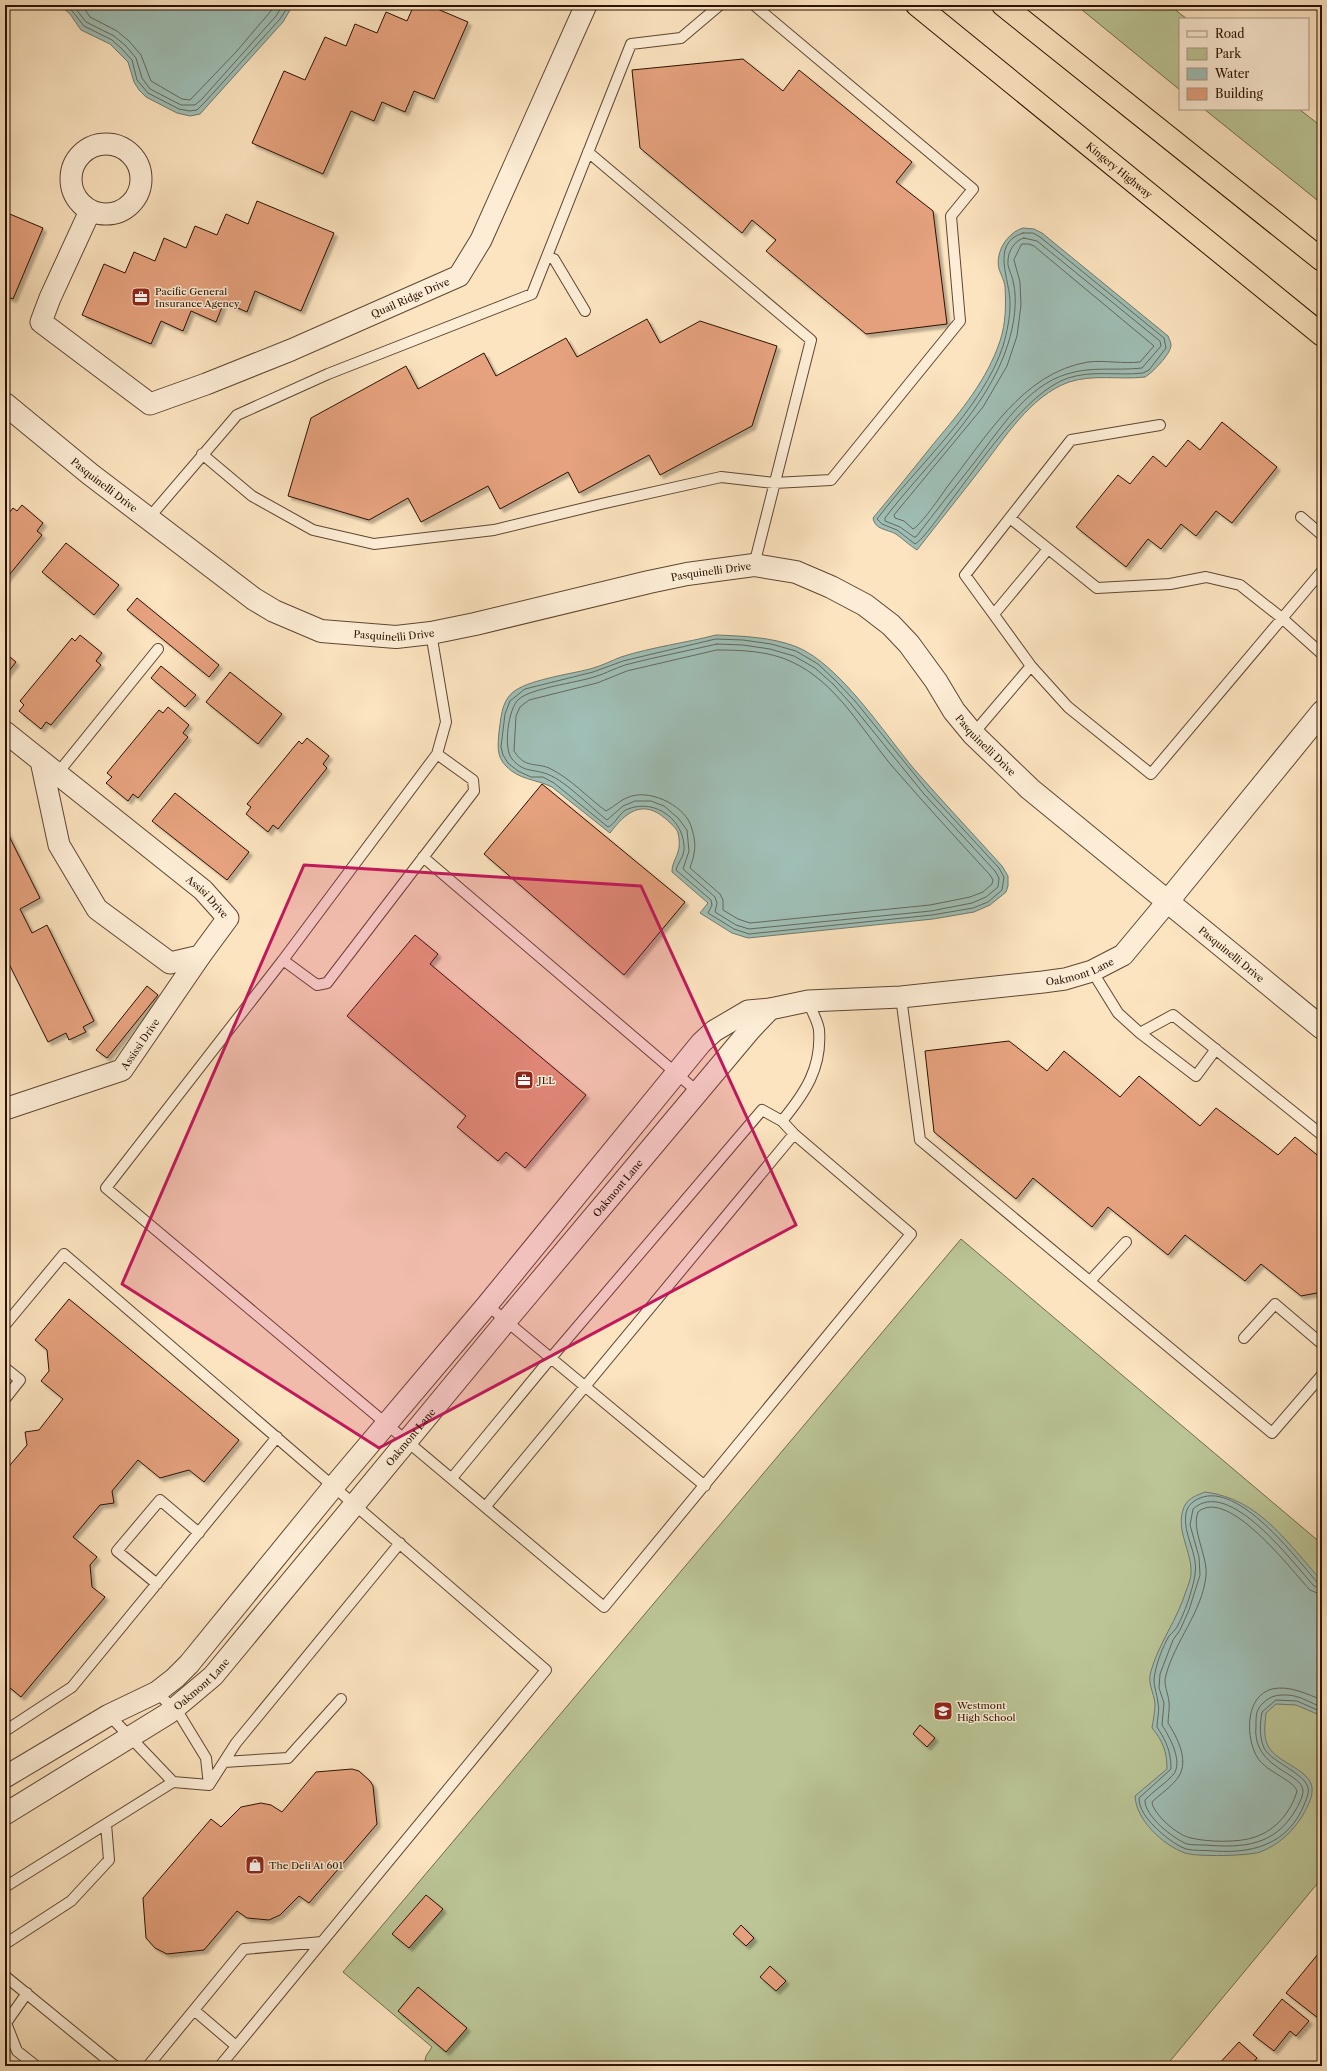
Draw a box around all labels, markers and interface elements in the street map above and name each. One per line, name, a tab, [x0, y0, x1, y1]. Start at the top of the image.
legend	[1179, 18, 1309, 110]
text: Road	[1215, 26, 1245, 41]
text: Park	[1215, 46, 1242, 61]
text: Water	[1214, 66, 1249, 81]
text: Building	[1215, 86, 1263, 101]
street label: Kingery Highway	[1083, 139, 1155, 201]
street label: Quail Ridge Drive	[369, 275, 452, 321]
place label: Pacific General Insurance Agency	[155, 285, 240, 310]
office icon: Pacific General Insurance Agency	[130, 286, 152, 308]
street label: Pasquinelli Drive	[68, 455, 140, 515]
street label: Pasquinelli Drive	[670, 559, 752, 584]
street label: Pasquinelli Drive	[353, 626, 436, 644]
street label: Pasquinelli Drive	[952, 712, 1019, 779]
street label: Assisi Drive	[182, 872, 231, 921]
street label: Pasquinelli Drive	[1196, 924, 1267, 985]
street label: Oakmont Lane	[1045, 955, 1116, 989]
street label: Assissi Drive	[118, 1016, 163, 1073]
office icon: JLL	[513, 1069, 535, 1091]
place label: JLL	[536, 1074, 555, 1087]
street label: Oakmont Lane	[590, 1157, 646, 1220]
street label: Oakmont Lane	[383, 1405, 439, 1469]
street label: Oakmont Lane	[171, 1655, 232, 1713]
place label: Westmont High School	[956, 1699, 1016, 1724]
school or university icon: Westmont High School	[932, 1700, 954, 1722]
shop icon: The Deli At 601	[244, 1854, 266, 1876]
place label: The Deli At 601	[269, 1859, 344, 1872]

